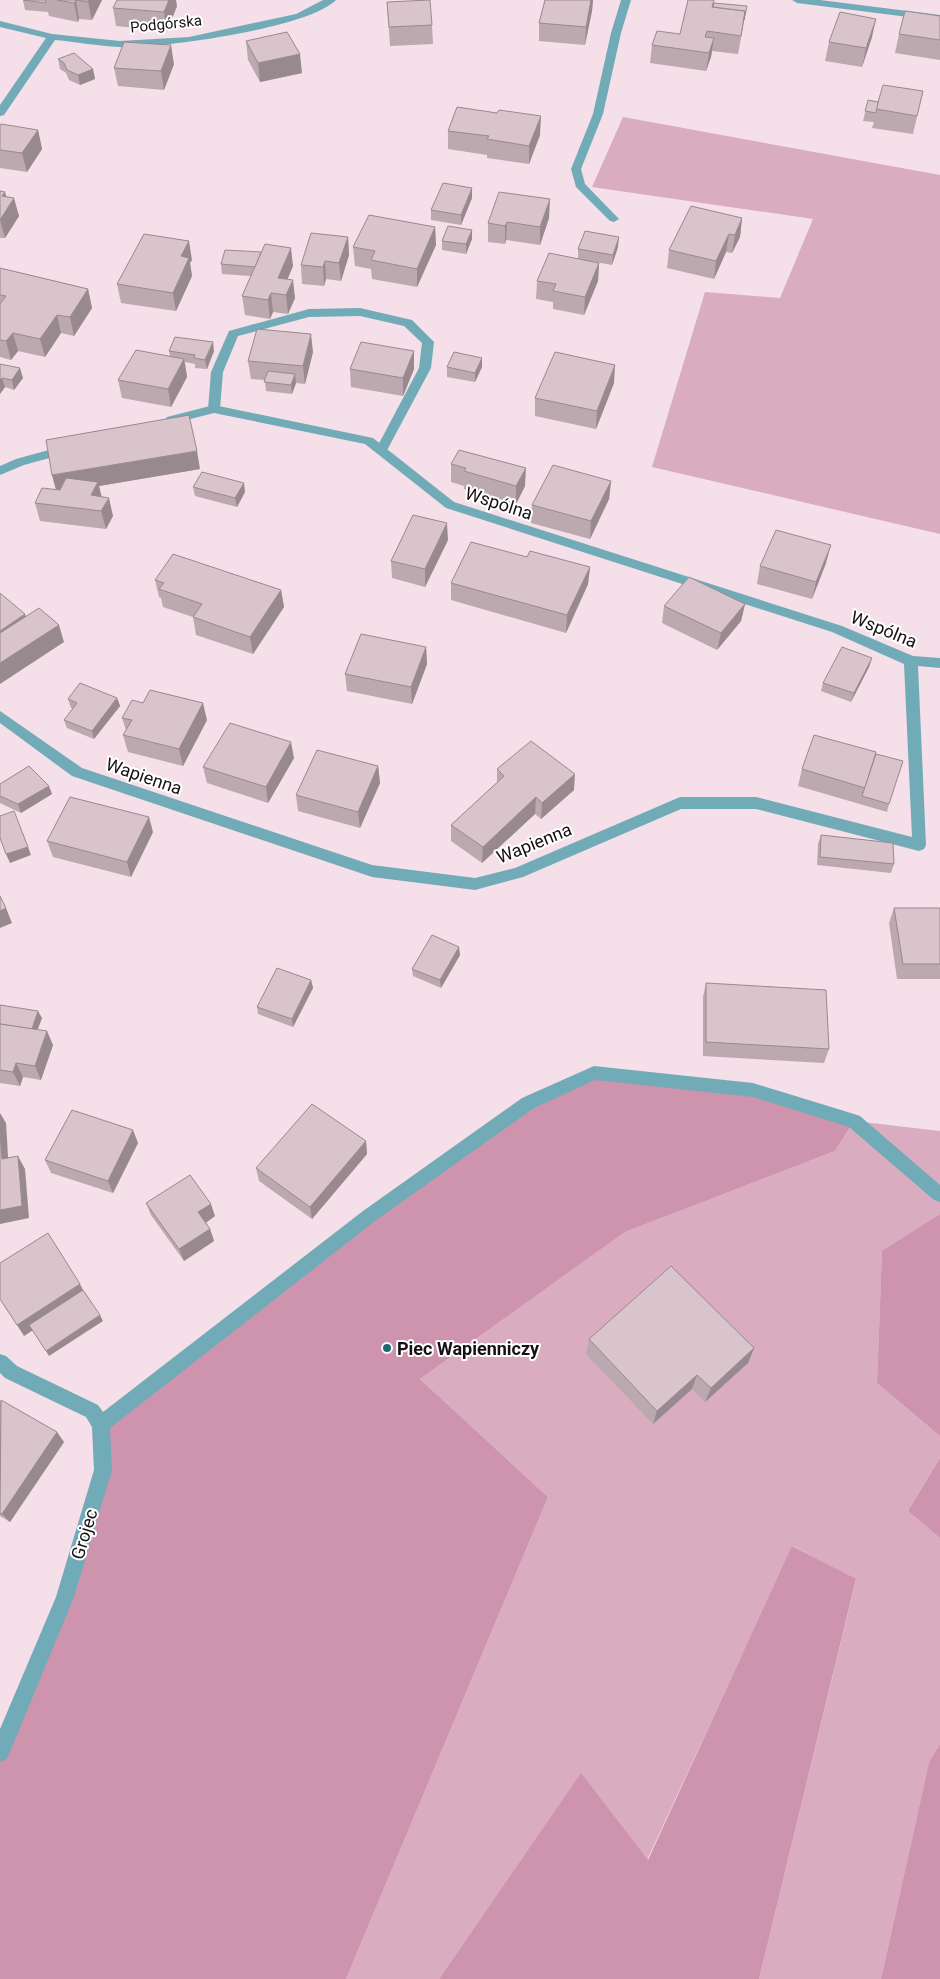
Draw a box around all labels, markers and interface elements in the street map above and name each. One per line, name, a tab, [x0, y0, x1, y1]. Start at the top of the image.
street label: Podgórska	[129, 11, 203, 37]
street label: Wspólna	[463, 482, 535, 524]
street label: Wspólna	[848, 606, 920, 652]
street label: Wapienna	[103, 753, 185, 799]
street label: Wapienna	[493, 818, 575, 868]
place label: Piec Wapienniczy	[397, 1338, 540, 1359]
marker: Piec Wapienniczy	[381, 1342, 393, 1354]
street label: Grojec	[66, 1506, 102, 1562]

